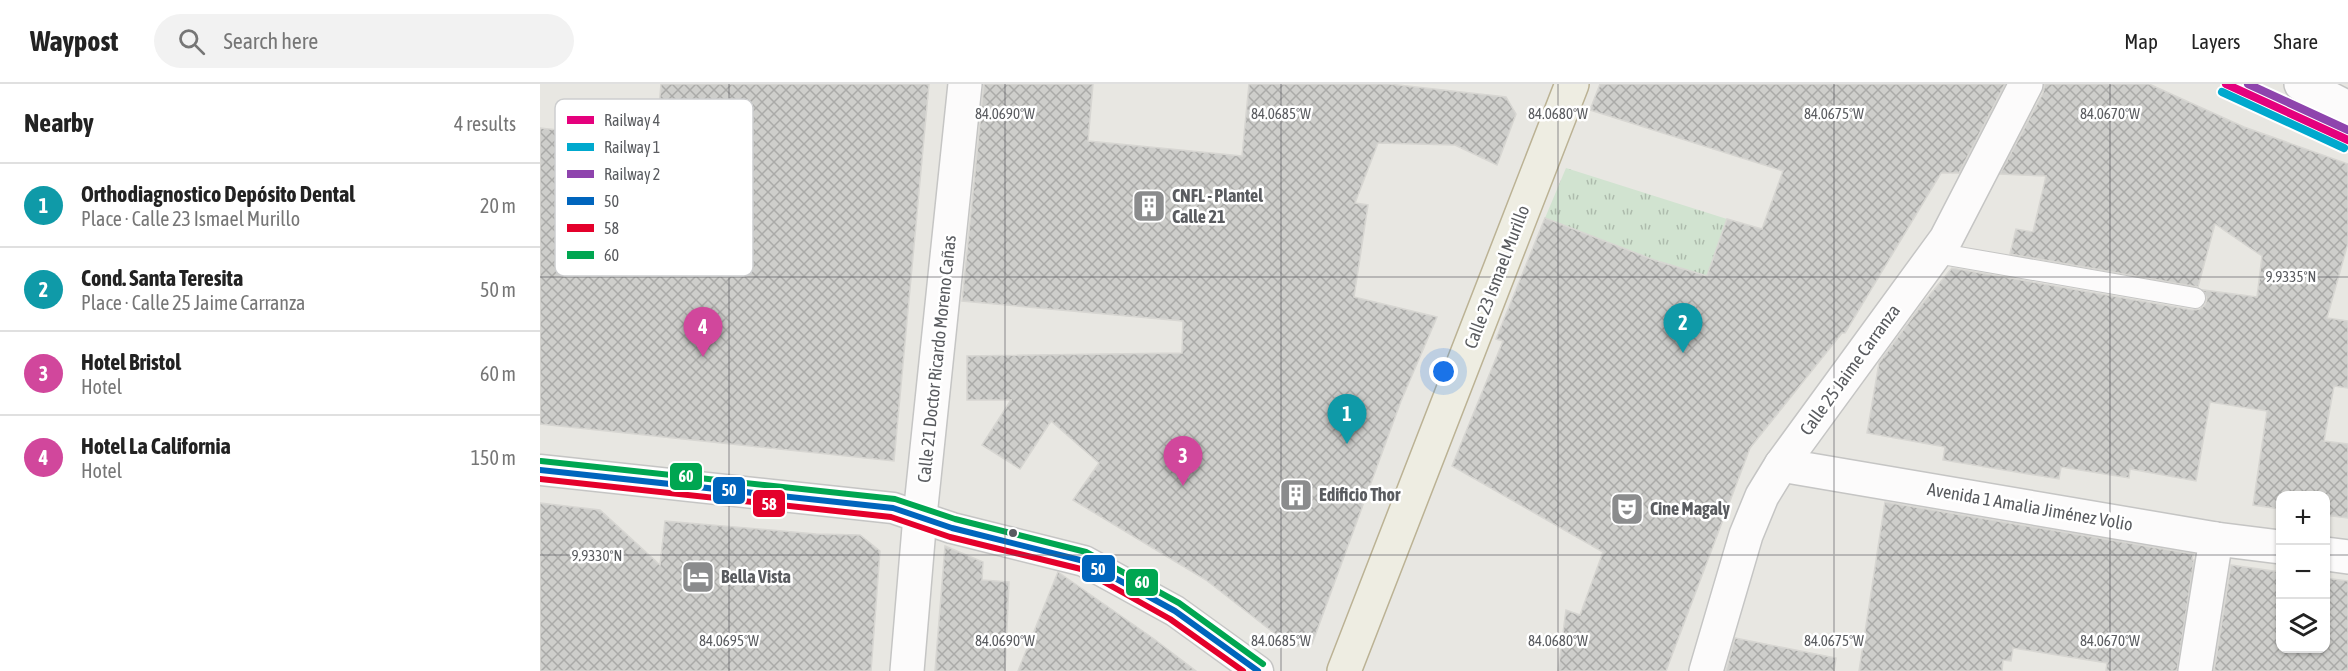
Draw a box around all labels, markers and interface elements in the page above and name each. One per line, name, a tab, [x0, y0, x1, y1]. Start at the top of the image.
search box	[154, 14, 574, 68]
text: Waypost	[30, 25, 118, 57]
icon: search	[175, 25, 208, 58]
text: Search here	[223, 28, 318, 54]
text: Map	[2124, 29, 2158, 53]
text: Layers	[2191, 29, 2241, 53]
text: Share	[2274, 29, 2318, 53]
legend	[555, 99, 753, 276]
text: 84.0690°W	[975, 105, 1035, 122]
text: 84.0685°W	[1251, 105, 1311, 122]
text: 84.0680°W	[1528, 105, 1588, 122]
text: 84.0675°W	[1804, 105, 1864, 122]
text: 84.0670°W	[2080, 105, 2140, 122]
text: Nearby	[24, 108, 94, 138]
text: Railway 4	[604, 111, 660, 130]
text: 4 results	[454, 112, 516, 135]
text: Railway 1	[604, 138, 660, 157]
text: Railway 2	[604, 165, 660, 184]
text: Orthodiagnostico Depósito Dental	[81, 181, 355, 207]
place label: CNFL - Plantel Calle 21	[1172, 185, 1263, 227]
building icon: CNFL - Plantel Calle 21	[1131, 188, 1167, 224]
text: 50	[604, 192, 619, 210]
text: 1	[39, 194, 48, 217]
text: 20 m	[480, 194, 516, 217]
street label: Calle 23 Ismael Murillo	[1460, 202, 1533, 351]
text: Place · Calle 23 Ismael Murillo	[81, 207, 300, 230]
text: 58	[604, 219, 619, 237]
street label: Calle 21 Doctor Ricardo Moreno Cañas	[913, 234, 960, 484]
text: 60	[604, 246, 619, 264]
text: Cond. Santa Teresita	[81, 265, 243, 291]
text: 9.9335°N	[2266, 268, 2316, 285]
text: 2	[39, 278, 48, 301]
text: 50 m	[480, 278, 516, 301]
text: Place · Calle 25 Jaime Carranza	[81, 291, 305, 314]
street label: Calle 25 Jaime Carranza	[1795, 300, 1904, 439]
pin: 2	[1664, 304, 1702, 353]
pin: 4	[684, 308, 722, 357]
text: Hotel Bristol	[81, 349, 181, 375]
your location	[1429, 357, 1458, 386]
text: 3	[39, 362, 48, 385]
text: 60 m	[480, 362, 516, 385]
text: Hotel	[81, 375, 122, 398]
pin: 1	[1328, 394, 1366, 444]
text: Hotel La California	[81, 433, 231, 459]
pin: 3	[1164, 436, 1202, 486]
text: 4	[39, 446, 48, 469]
text: 150 m	[471, 446, 516, 469]
text: Hotel	[81, 459, 122, 482]
line badge: 60	[669, 462, 703, 491]
text: 60	[678, 467, 694, 485]
line badge: 50	[712, 476, 746, 505]
building icon: Edificio Thor	[1278, 477, 1314, 513]
street label: Avenida 1 Amalia Jiménez Volio	[1926, 478, 2134, 535]
text: 50	[721, 481, 737, 499]
place label: Edificio Thor	[1319, 484, 1401, 505]
line badge: 58	[752, 489, 786, 518]
theatre icon: Cine Magaly	[1609, 491, 1645, 527]
map controls	[2276, 491, 2330, 653]
button: +	[2276, 491, 2330, 545]
text: 58	[761, 495, 777, 513]
place label: Cine Magaly	[1650, 498, 1730, 519]
unlabelled marker	[1007, 527, 1019, 539]
button: −	[2276, 545, 2330, 599]
text: 9.9330°N	[572, 547, 622, 564]
line badge: 50	[1081, 554, 1116, 583]
hotel icon: Bella Vista	[680, 559, 716, 595]
text: 50	[1090, 560, 1106, 578]
place label: Bella Vista	[721, 566, 791, 587]
line badge: 60	[1125, 568, 1159, 597]
text: 60	[1134, 573, 1150, 591]
button: layers	[2276, 599, 2330, 653]
text: 84.0695°W	[699, 632, 759, 649]
text: 84.0690°W	[975, 632, 1035, 649]
text: 84.0685°W	[1251, 632, 1311, 649]
text: 84.0680°W	[1528, 632, 1588, 649]
text: 84.0675°W	[1804, 632, 1864, 649]
text: 84.0670°W	[2080, 632, 2140, 649]

